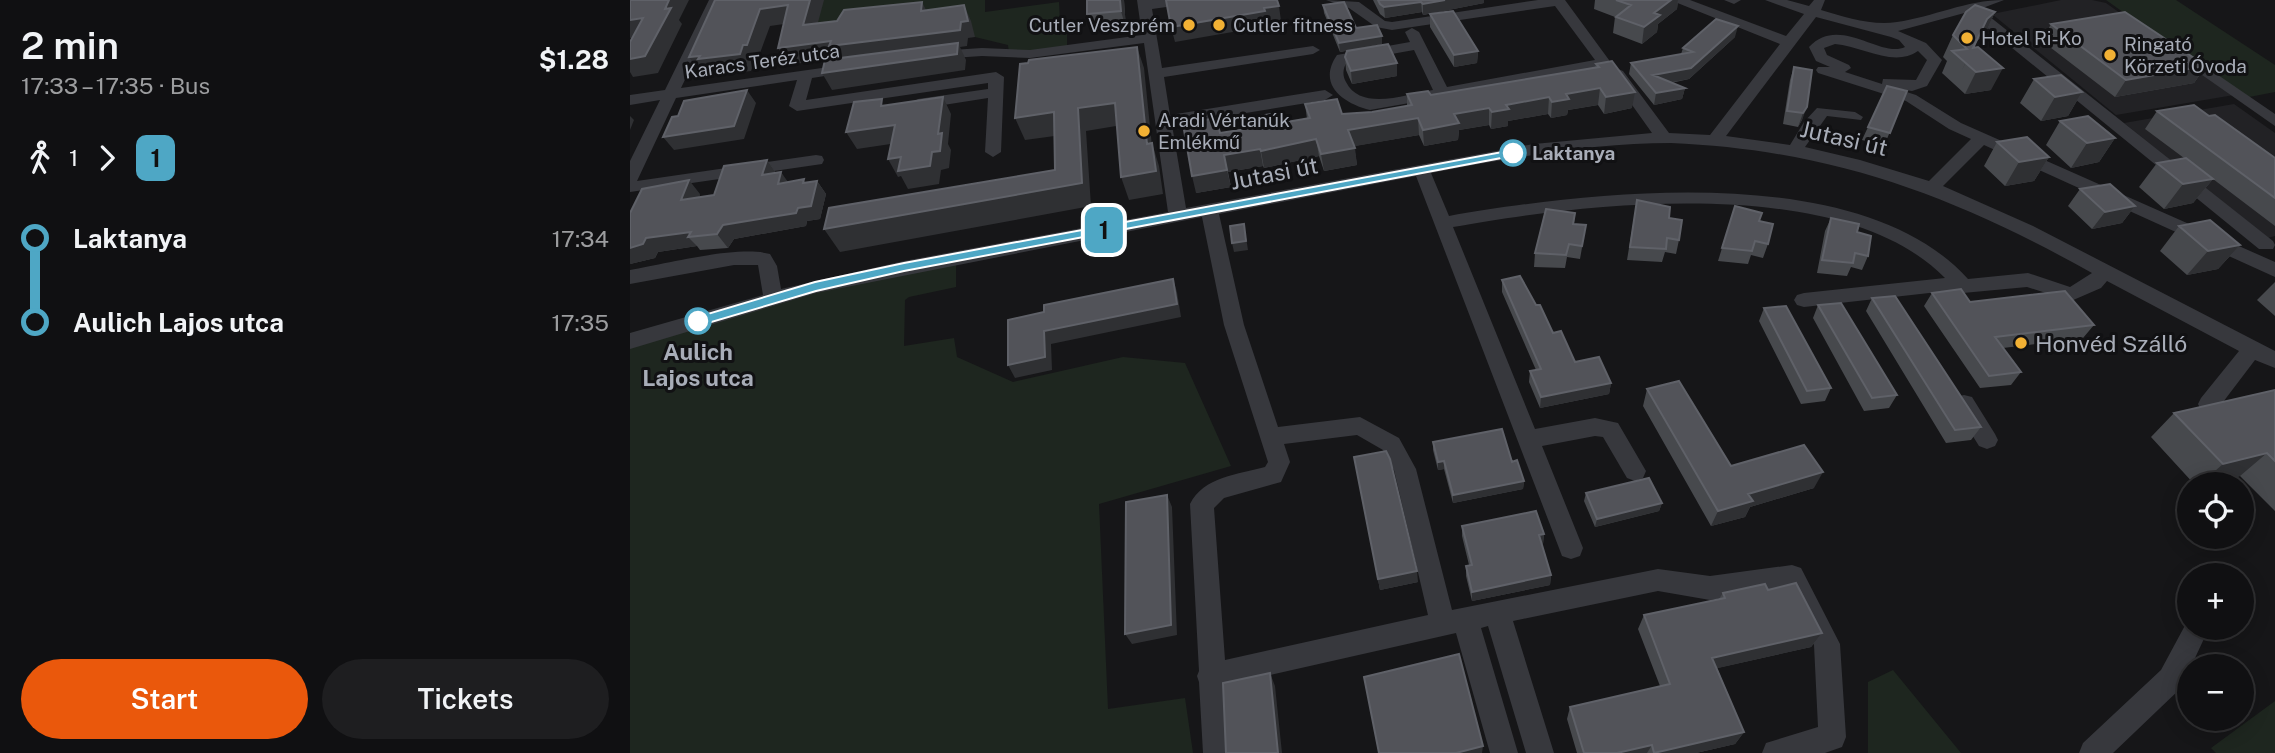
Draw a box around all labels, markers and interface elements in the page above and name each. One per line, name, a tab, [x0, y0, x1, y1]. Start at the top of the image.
place label: Cutler Veszprém	[1029, 14, 1175, 36]
place label: Cutler fitness	[1233, 14, 1353, 36]
marker: Cutler Veszprém	[1181, 17, 1197, 33]
marker: Cutler fitness	[1211, 17, 1227, 33]
text: 2 min	[21, 23, 119, 68]
place label: Hotel Ri-Ko	[1981, 27, 2082, 49]
marker: Hotel Ri-Ko	[1959, 30, 1975, 46]
place label: Ringató Körzeti Óvoda	[2124, 33, 2247, 77]
street label: Karacs Teréz utca	[683, 39, 841, 83]
text: $1.28	[539, 44, 609, 75]
marker: Ringató Körzeti Óvoda	[2102, 47, 2118, 63]
text: 17:33 – 17:35 · Bus	[21, 72, 210, 99]
place label: Aradi Vértanúk Emlékmű	[1158, 109, 1290, 153]
street label: Jutasi út	[1798, 115, 1890, 161]
marker: Aradi Vértanúk Emlékmű	[1136, 123, 1152, 139]
icon: walk	[21, 139, 59, 177]
icon: forward	[88, 139, 126, 177]
marker: Laktanya	[1500, 140, 1526, 166]
place label: Laktanya	[1532, 142, 1615, 164]
text: 1	[69, 144, 78, 171]
text: 1	[150, 144, 161, 172]
street label: Jutasi út	[1228, 151, 1320, 195]
line badge: 1	[1081, 207, 1127, 253]
text: 1	[1099, 216, 1109, 244]
text: Laktanya	[73, 223, 187, 254]
text: 17:34	[552, 225, 609, 252]
text: Aulich Lajos utca	[73, 307, 284, 338]
marker: Aulich Lajos utca	[685, 308, 711, 334]
text: 17:35	[551, 309, 609, 336]
place label: Honvéd Szálló	[2035, 330, 2187, 357]
marker: Honvéd Szálló	[2013, 335, 2029, 351]
place label: Aulich Lajos utca	[642, 338, 754, 391]
map controls	[2177, 472, 2254, 731]
button: locate	[2177, 472, 2254, 549]
button: +	[2177, 563, 2254, 640]
button: −	[2177, 654, 2254, 731]
button: Start	[21, 659, 308, 739]
button: Tickets	[322, 659, 609, 739]

